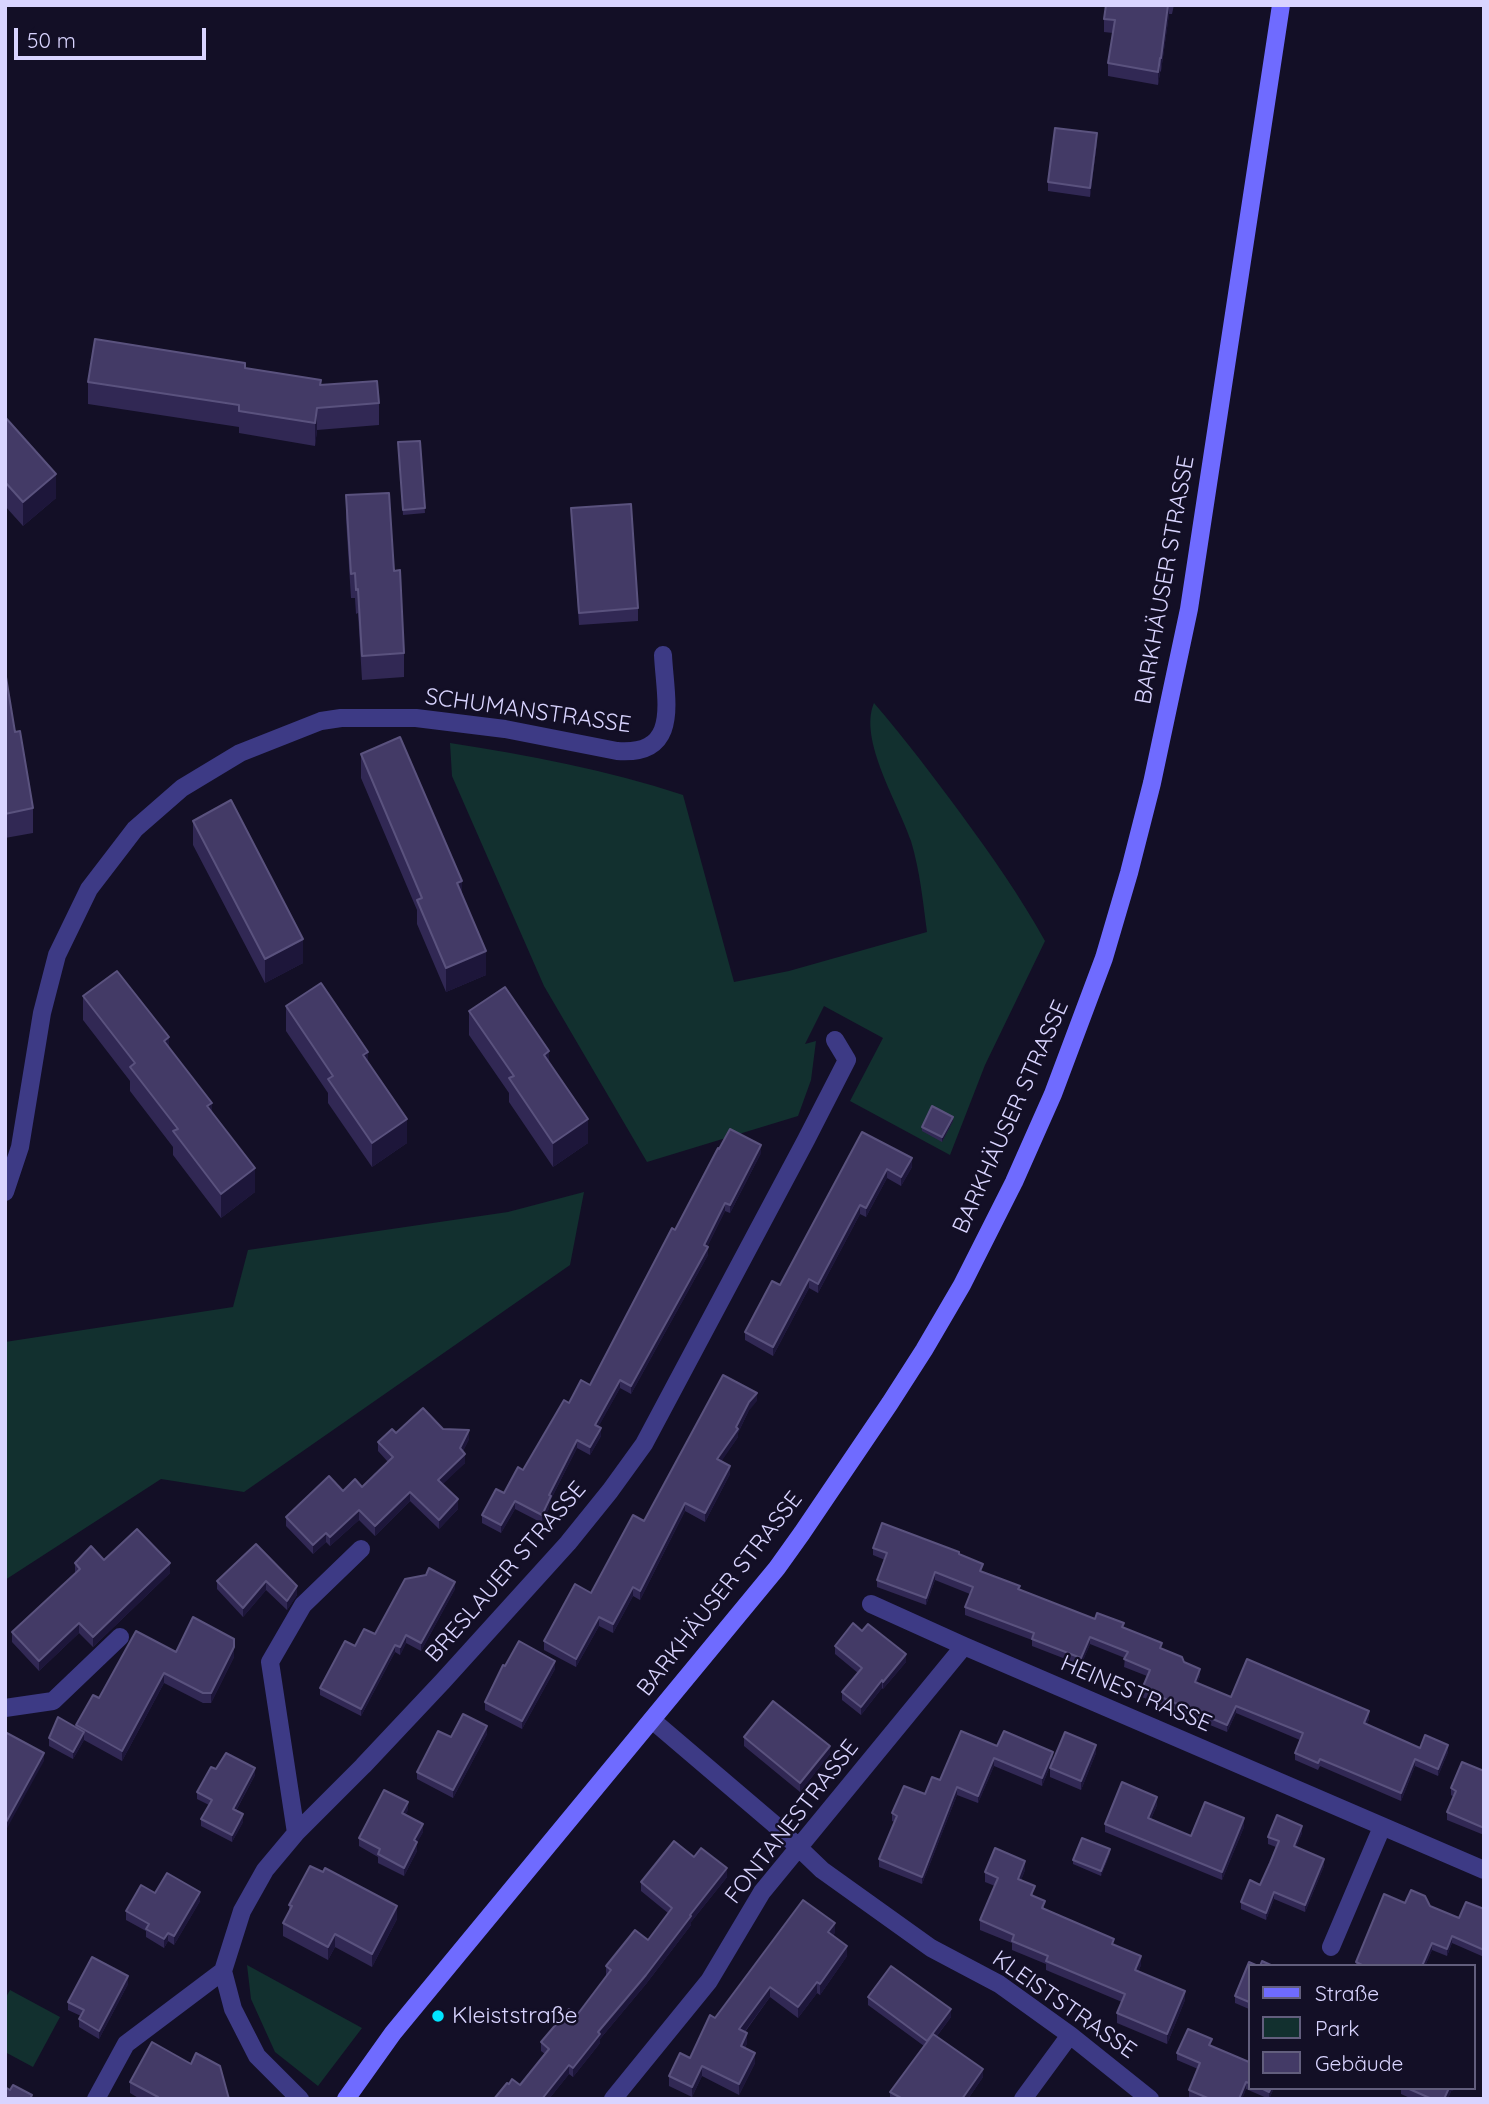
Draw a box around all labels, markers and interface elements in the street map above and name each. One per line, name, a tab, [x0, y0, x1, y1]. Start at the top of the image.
scale bar	[18, 14, 210, 58]
text: 50 m	[27, 27, 76, 53]
street label: BARKHÄUSER STRASSE	[1130, 453, 1200, 707]
street label: SCHUMANSTRASSE	[423, 683, 633, 739]
street label: BARKHÄUSER STRASSE	[947, 996, 1075, 1238]
street label: BRESLAUER STRASSE	[420, 1476, 592, 1668]
street label: BARKHÄUSER STRASSE	[632, 1486, 808, 1702]
street label: HEINESTRASSE	[1056, 1650, 1216, 1738]
street label: FONTANESTRASSE	[719, 1734, 865, 1910]
street label: KLEISTSTRASSE	[987, 1945, 1141, 2065]
legend	[1248, 1964, 1475, 2090]
text: Straße	[1315, 1980, 1379, 2006]
place label: Kleiststraße	[452, 2002, 578, 2030]
marker: Kleiststraße	[430, 2008, 446, 2024]
text: Park	[1315, 2015, 1359, 2041]
text: Gebäude	[1315, 2050, 1403, 2076]

